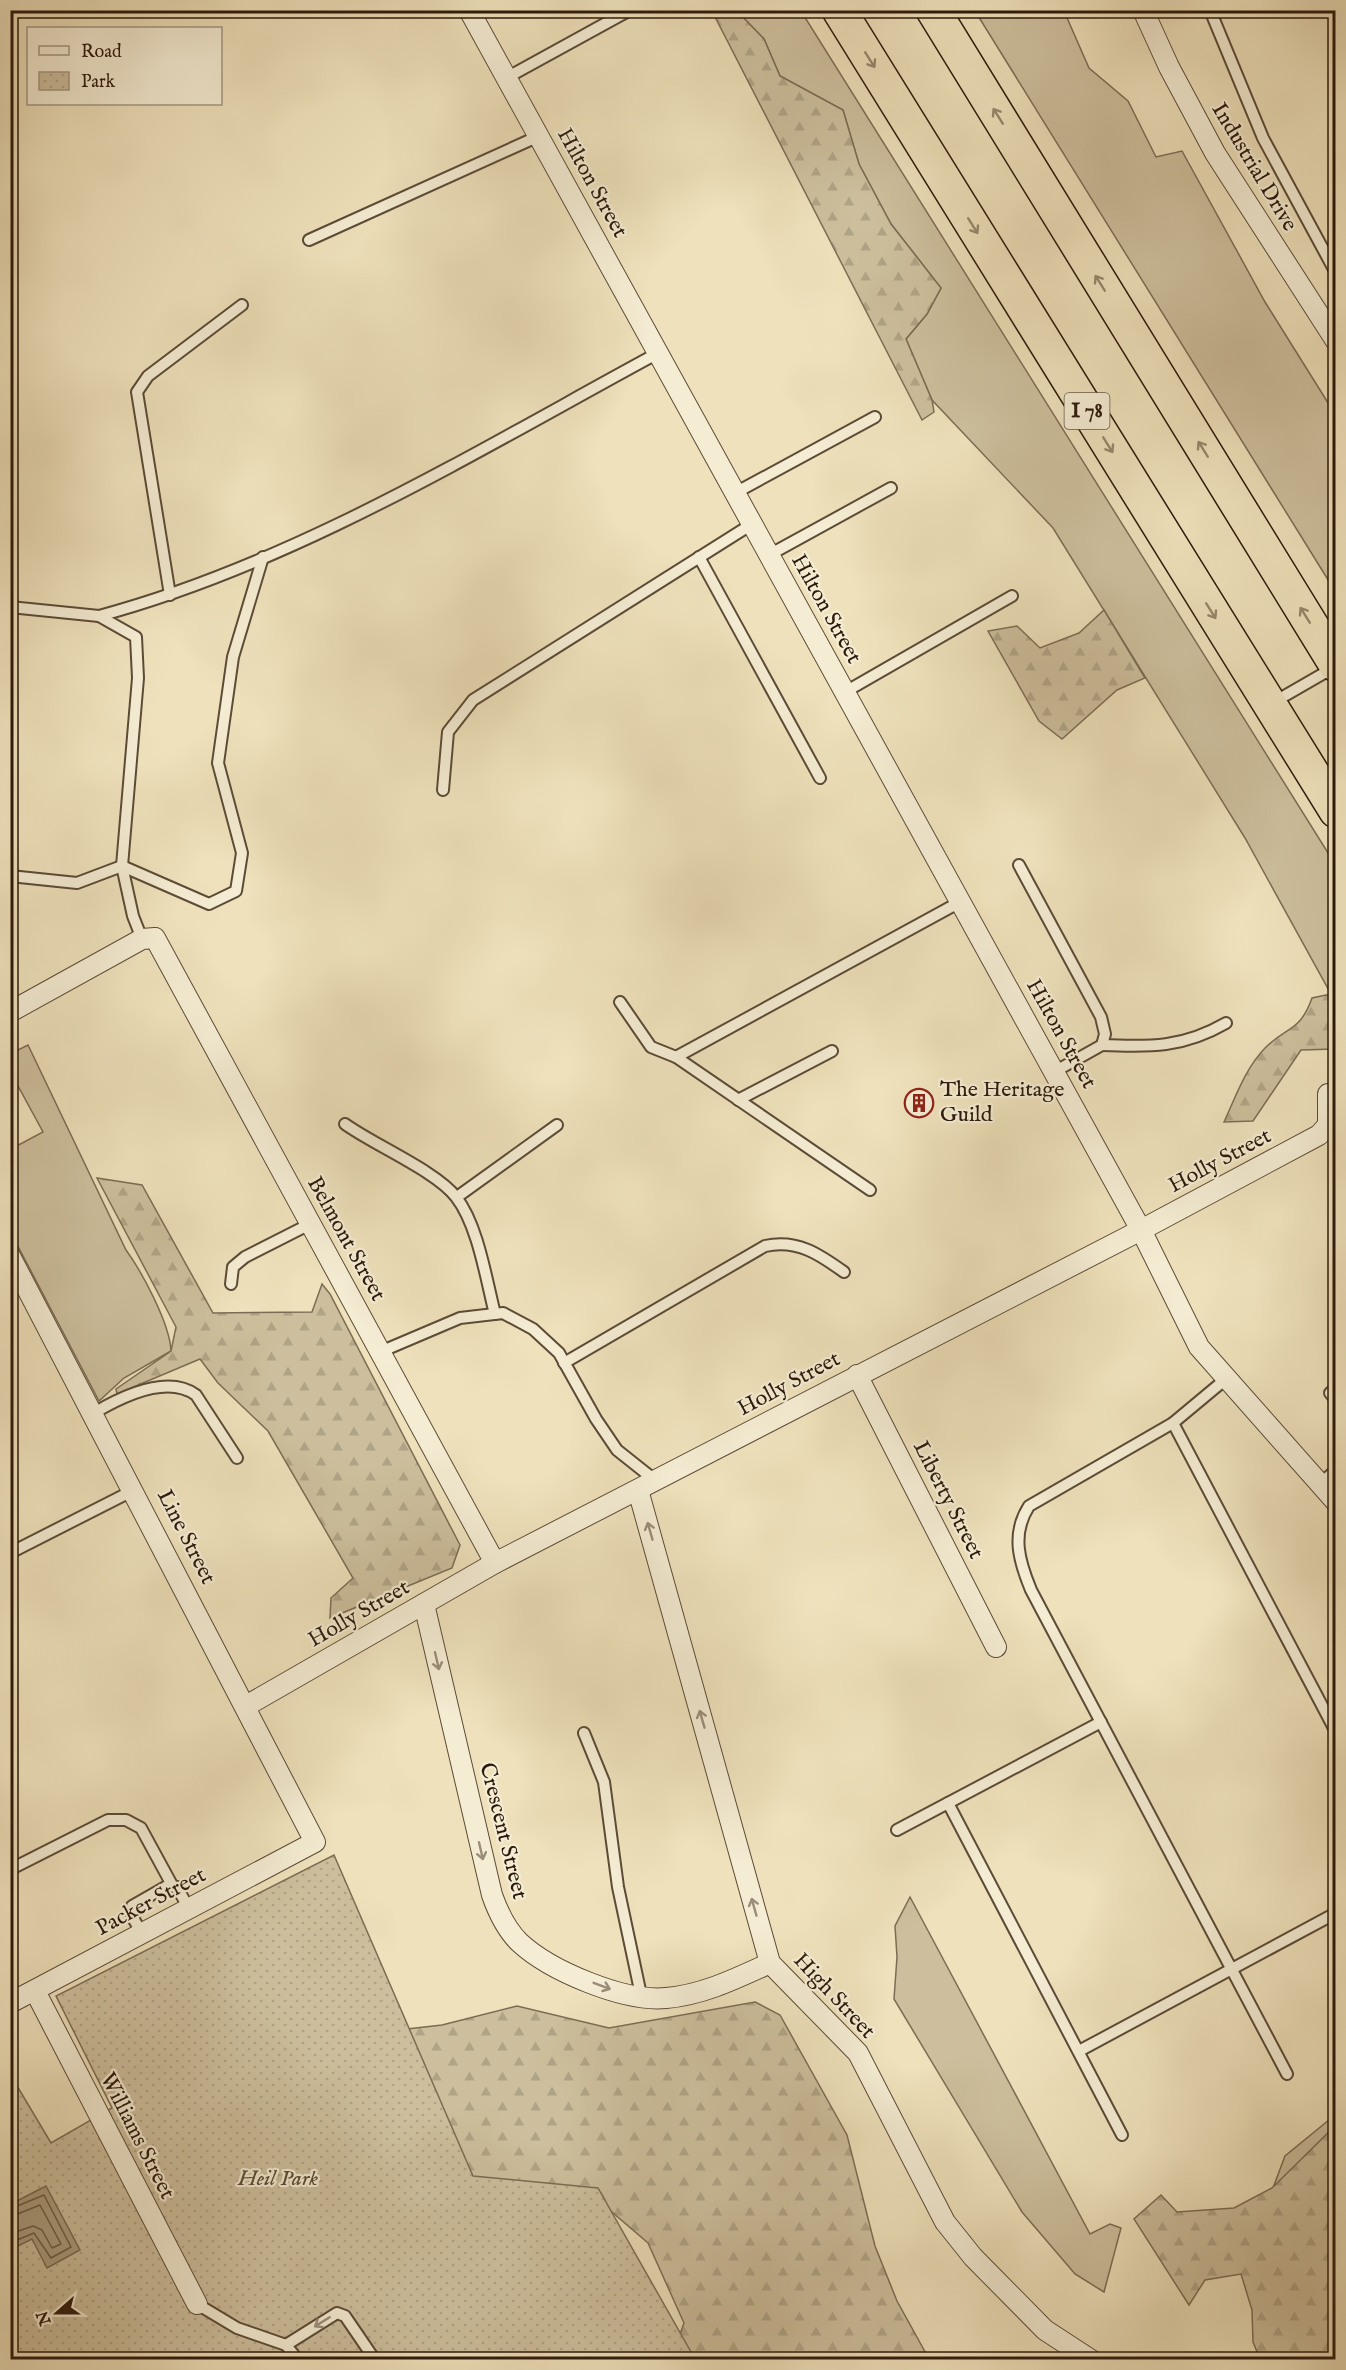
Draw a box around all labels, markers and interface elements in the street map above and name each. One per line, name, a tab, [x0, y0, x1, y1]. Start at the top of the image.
legend	[27, 27, 222, 105]
text: Road	[81, 41, 122, 64]
one-way arrow	[864, 51, 876, 68]
text: Park	[81, 71, 116, 94]
street label: Industrial Drive	[1205, 98, 1303, 236]
one-way arrow	[992, 108, 1004, 125]
street label: Hilton Street	[550, 123, 634, 243]
one-way arrow	[967, 217, 979, 234]
one-way arrow	[1094, 274, 1107, 291]
road number: I 78	[1064, 393, 1110, 429]
one-way arrow	[1103, 436, 1115, 453]
one-way arrow	[1196, 441, 1208, 458]
street label: Hilton Street	[784, 549, 868, 669]
one-way arrow	[1206, 602, 1218, 619]
one-way arrow	[1298, 607, 1310, 624]
street label: Hilton Street	[1019, 974, 1103, 1094]
place label: The Heritage Guild	[940, 1076, 1064, 1129]
building icon: The Heritage Guild	[903, 1087, 935, 1119]
street label: Holly Street	[1164, 1122, 1277, 1200]
street label: Belmont Street	[300, 1172, 392, 1307]
street label: Holly Street	[733, 1345, 846, 1423]
street label: Liberty Street	[906, 1436, 990, 1564]
street label: Line Street	[150, 1485, 222, 1590]
one-way arrow	[644, 1522, 655, 1541]
street label: Holly Street	[303, 1574, 415, 1654]
one-way arrow	[432, 1651, 443, 1670]
one-way arrow	[696, 1710, 707, 1729]
street label: Crescent Street	[473, 1760, 534, 1903]
one-way arrow	[476, 1841, 488, 1860]
street label: Packer Street	[91, 1861, 211, 1943]
one-way arrow	[748, 1898, 760, 1917]
street label: High Street	[787, 1947, 881, 2045]
one-way arrow	[593, 1981, 611, 1992]
street label: Williams Street	[93, 2068, 181, 2204]
park label: Heil Park	[237, 2165, 318, 2193]
north arrow	[27, 2283, 87, 2343]
text: N	[33, 2307, 57, 2329]
one-way arrow	[314, 2316, 331, 2328]

